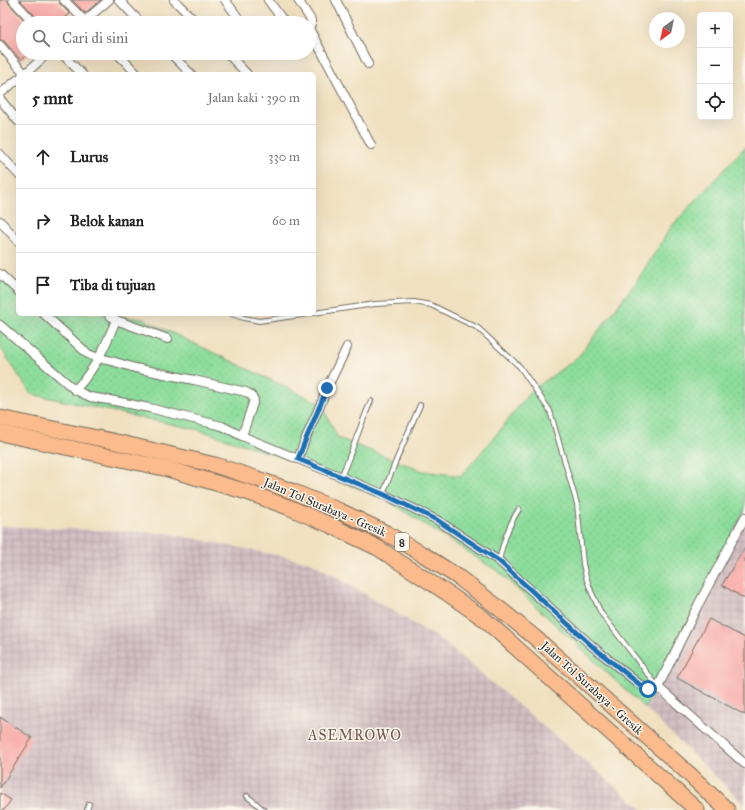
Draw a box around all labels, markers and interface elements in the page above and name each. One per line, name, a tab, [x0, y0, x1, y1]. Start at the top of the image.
north arrow	[649, 12, 685, 48]
map controls	[697, 12, 733, 120]
button: +	[697, 12, 733, 48]
search box	[16, 16, 316, 60]
icon: search	[30, 27, 52, 49]
text: Cari di sini	[62, 29, 128, 47]
button: −	[697, 48, 733, 84]
button: locate	[697, 84, 733, 120]
text: 5 mnt	[32, 88, 73, 109]
text: Jalan kaki · 390 m	[208, 90, 300, 106]
icon: ahead	[32, 146, 54, 168]
text: Lurus	[70, 148, 108, 166]
text: 330 m	[268, 149, 300, 165]
icon: right	[32, 210, 54, 232]
text: Belok kanan	[70, 212, 144, 230]
text: 60 m	[272, 213, 300, 229]
icon: arrive	[32, 274, 54, 296]
text: Tiba di tujuan	[70, 276, 155, 294]
route end	[318, 379, 336, 397]
street label: Jalan Tol Surabaya - Gresik	[259, 474, 389, 540]
road number: 8	[395, 533, 409, 551]
street label: Jalan Tol Surabaya - Gresik	[536, 637, 646, 738]
route start	[639, 680, 657, 698]
district label: ASEMROWO	[307, 727, 402, 744]

